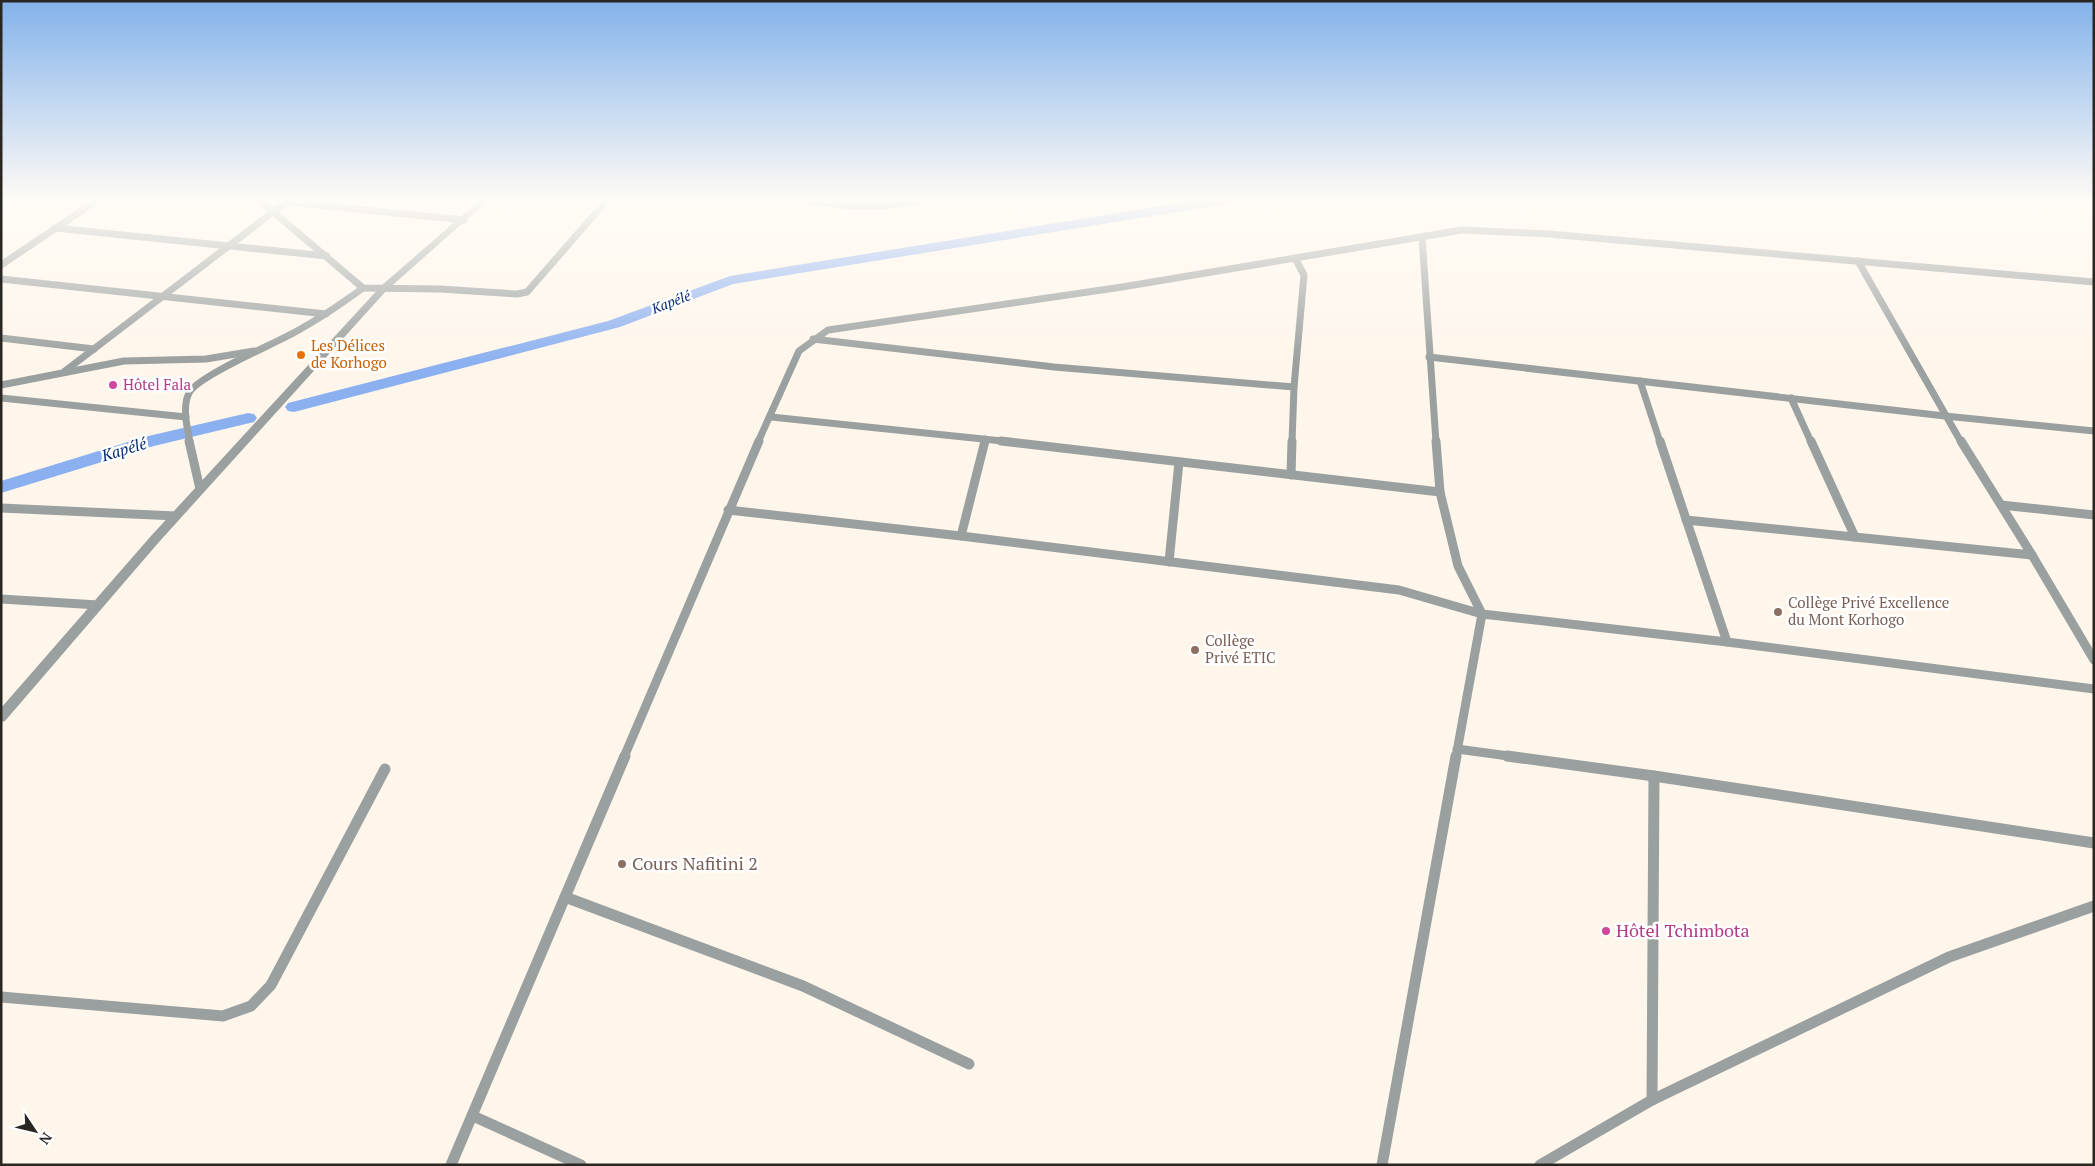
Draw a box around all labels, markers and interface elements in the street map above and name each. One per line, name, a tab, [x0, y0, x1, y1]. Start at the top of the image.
water label: Kapélé	[648, 285, 694, 318]
place label: Les Délices de Korhogo	[311, 335, 387, 372]
marker: Les Délices de Korhogo	[295, 349, 307, 361]
place label: Hôtel Fala	[123, 374, 192, 394]
marker: Hôtel Fala	[107, 379, 119, 391]
water label: Kapélé	[98, 432, 150, 467]
place label: Collège Privé Excellence du Mont Korhogo	[1788, 592, 1949, 629]
marker: Collège Privé Excellence du Mont Korhogo	[1772, 606, 1784, 618]
place label: Collège Privé ETIC	[1205, 630, 1276, 667]
marker: Collège Privé ETIC	[1189, 644, 1201, 656]
place label: Cours Nafitini 2	[632, 851, 758, 875]
marker: Cours Nafitini 2	[616, 858, 628, 870]
place label: Hôtel Tchimbota	[1616, 918, 1750, 942]
marker: Hôtel Tchimbota	[1600, 925, 1612, 937]
north arrow	[10, 1106, 60, 1156]
text: N	[35, 1129, 57, 1149]

